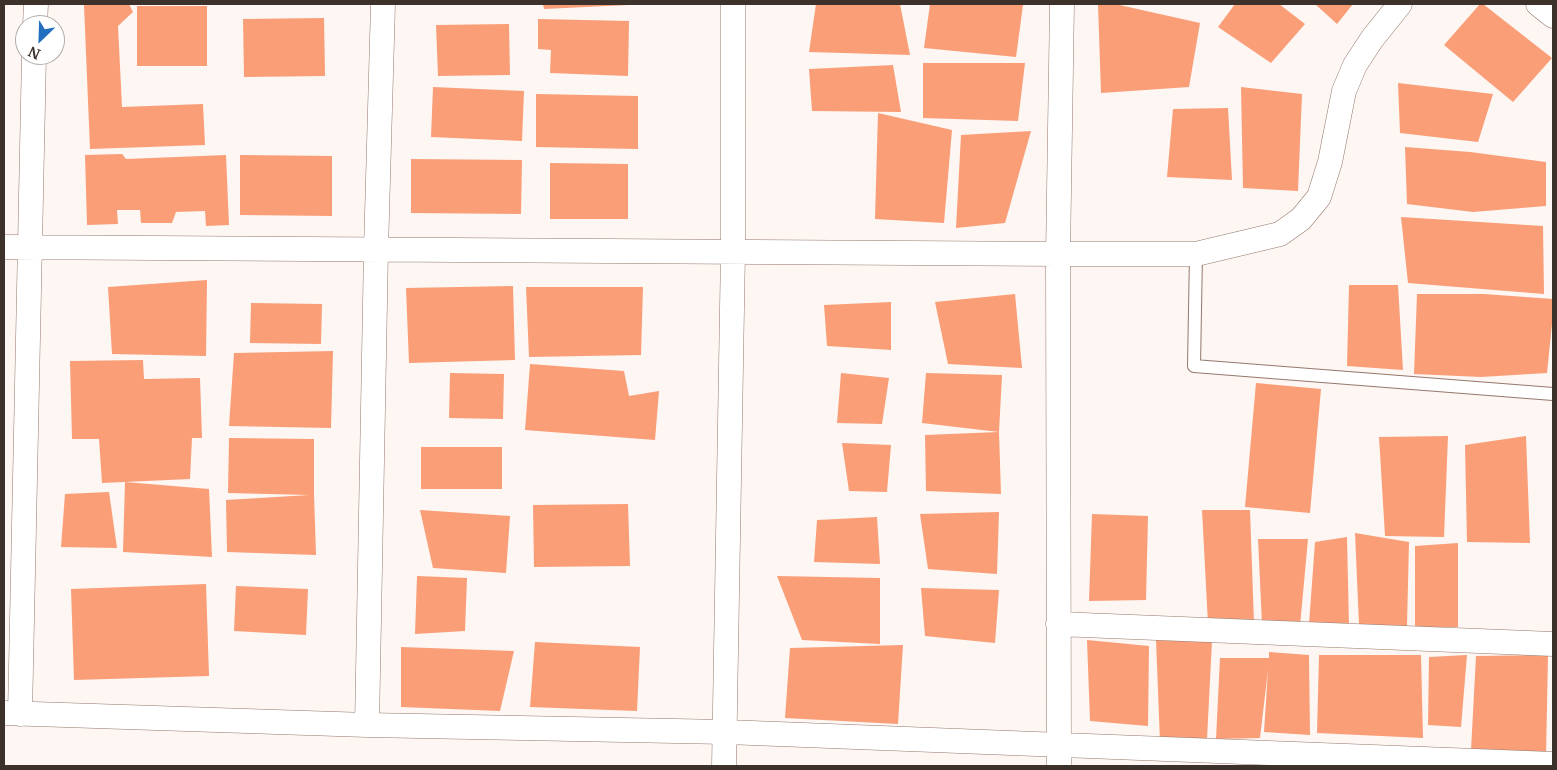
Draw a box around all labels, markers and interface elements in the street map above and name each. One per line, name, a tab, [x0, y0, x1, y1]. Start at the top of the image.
north arrow	[15, 15, 65, 65]
text: N	[26, 42, 43, 63]

